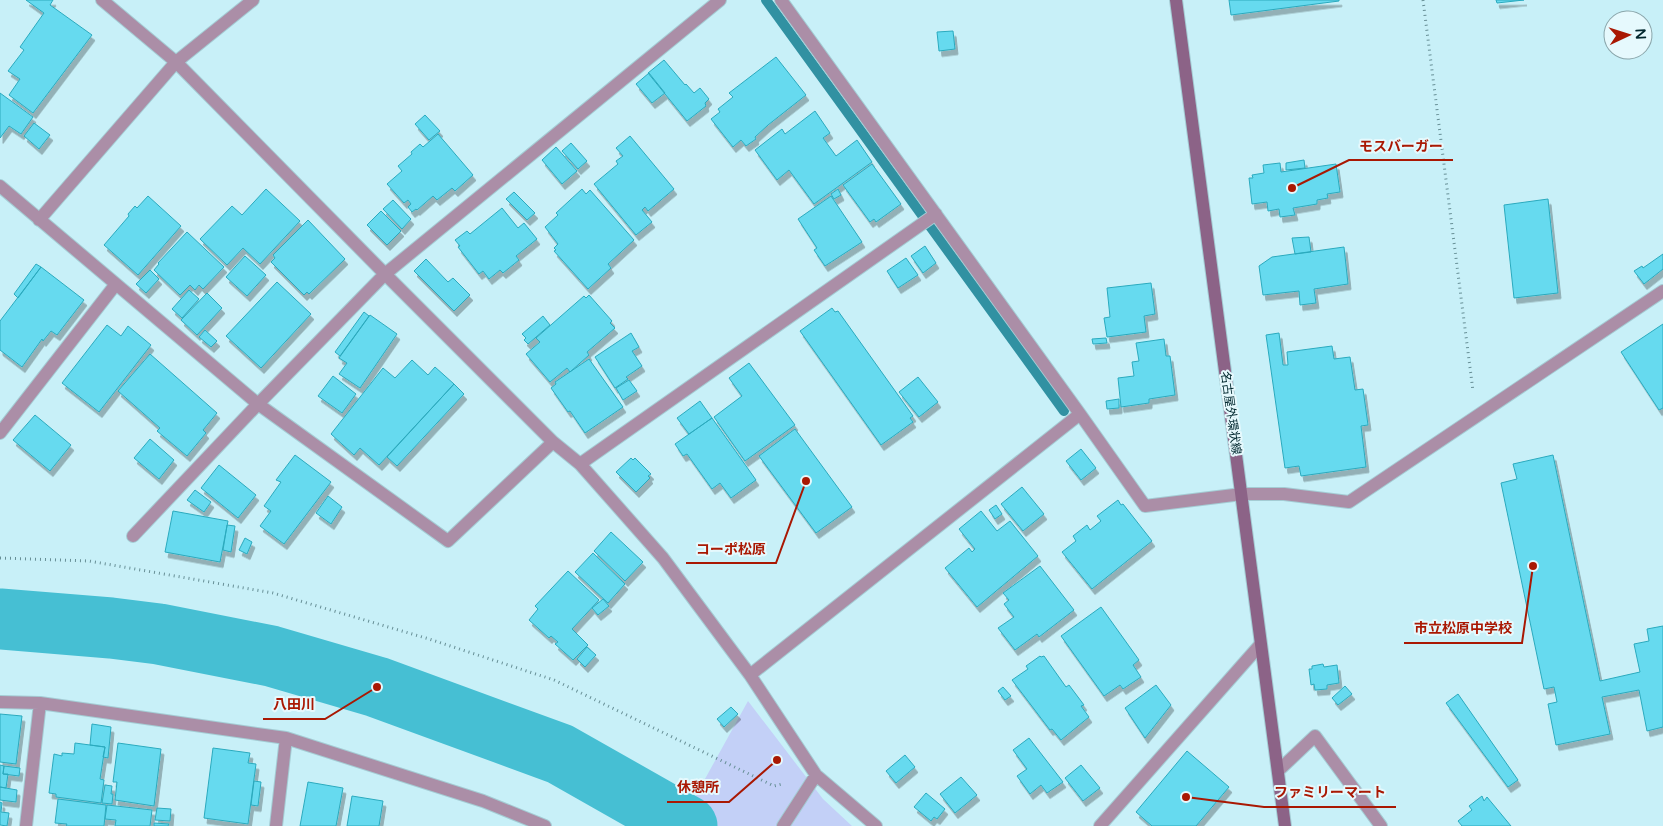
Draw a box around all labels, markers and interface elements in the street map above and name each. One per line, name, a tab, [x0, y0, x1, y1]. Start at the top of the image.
north arrow	[1603, 10, 1653, 60]
text: N	[1632, 28, 1649, 40]
callout: モスバーガー	[1349, 131, 1453, 160]
text: モスバーガー	[1359, 138, 1443, 155]
street label: 名古屋外環状線	[1218, 370, 1244, 456]
callout: コーポ松原	[686, 534, 776, 563]
text: コーポ松原	[696, 541, 766, 558]
callout: 市立松原中学校	[1404, 614, 1522, 643]
text: 市立松原中学校	[1414, 620, 1512, 637]
callout: 八田川	[263, 690, 325, 719]
text: 八田川	[273, 696, 315, 713]
callout: 休憩所	[667, 773, 729, 802]
callout: ファミリーマート	[1264, 778, 1396, 807]
text: 休憩所	[677, 779, 719, 796]
text: ファミリーマート	[1274, 784, 1386, 801]

